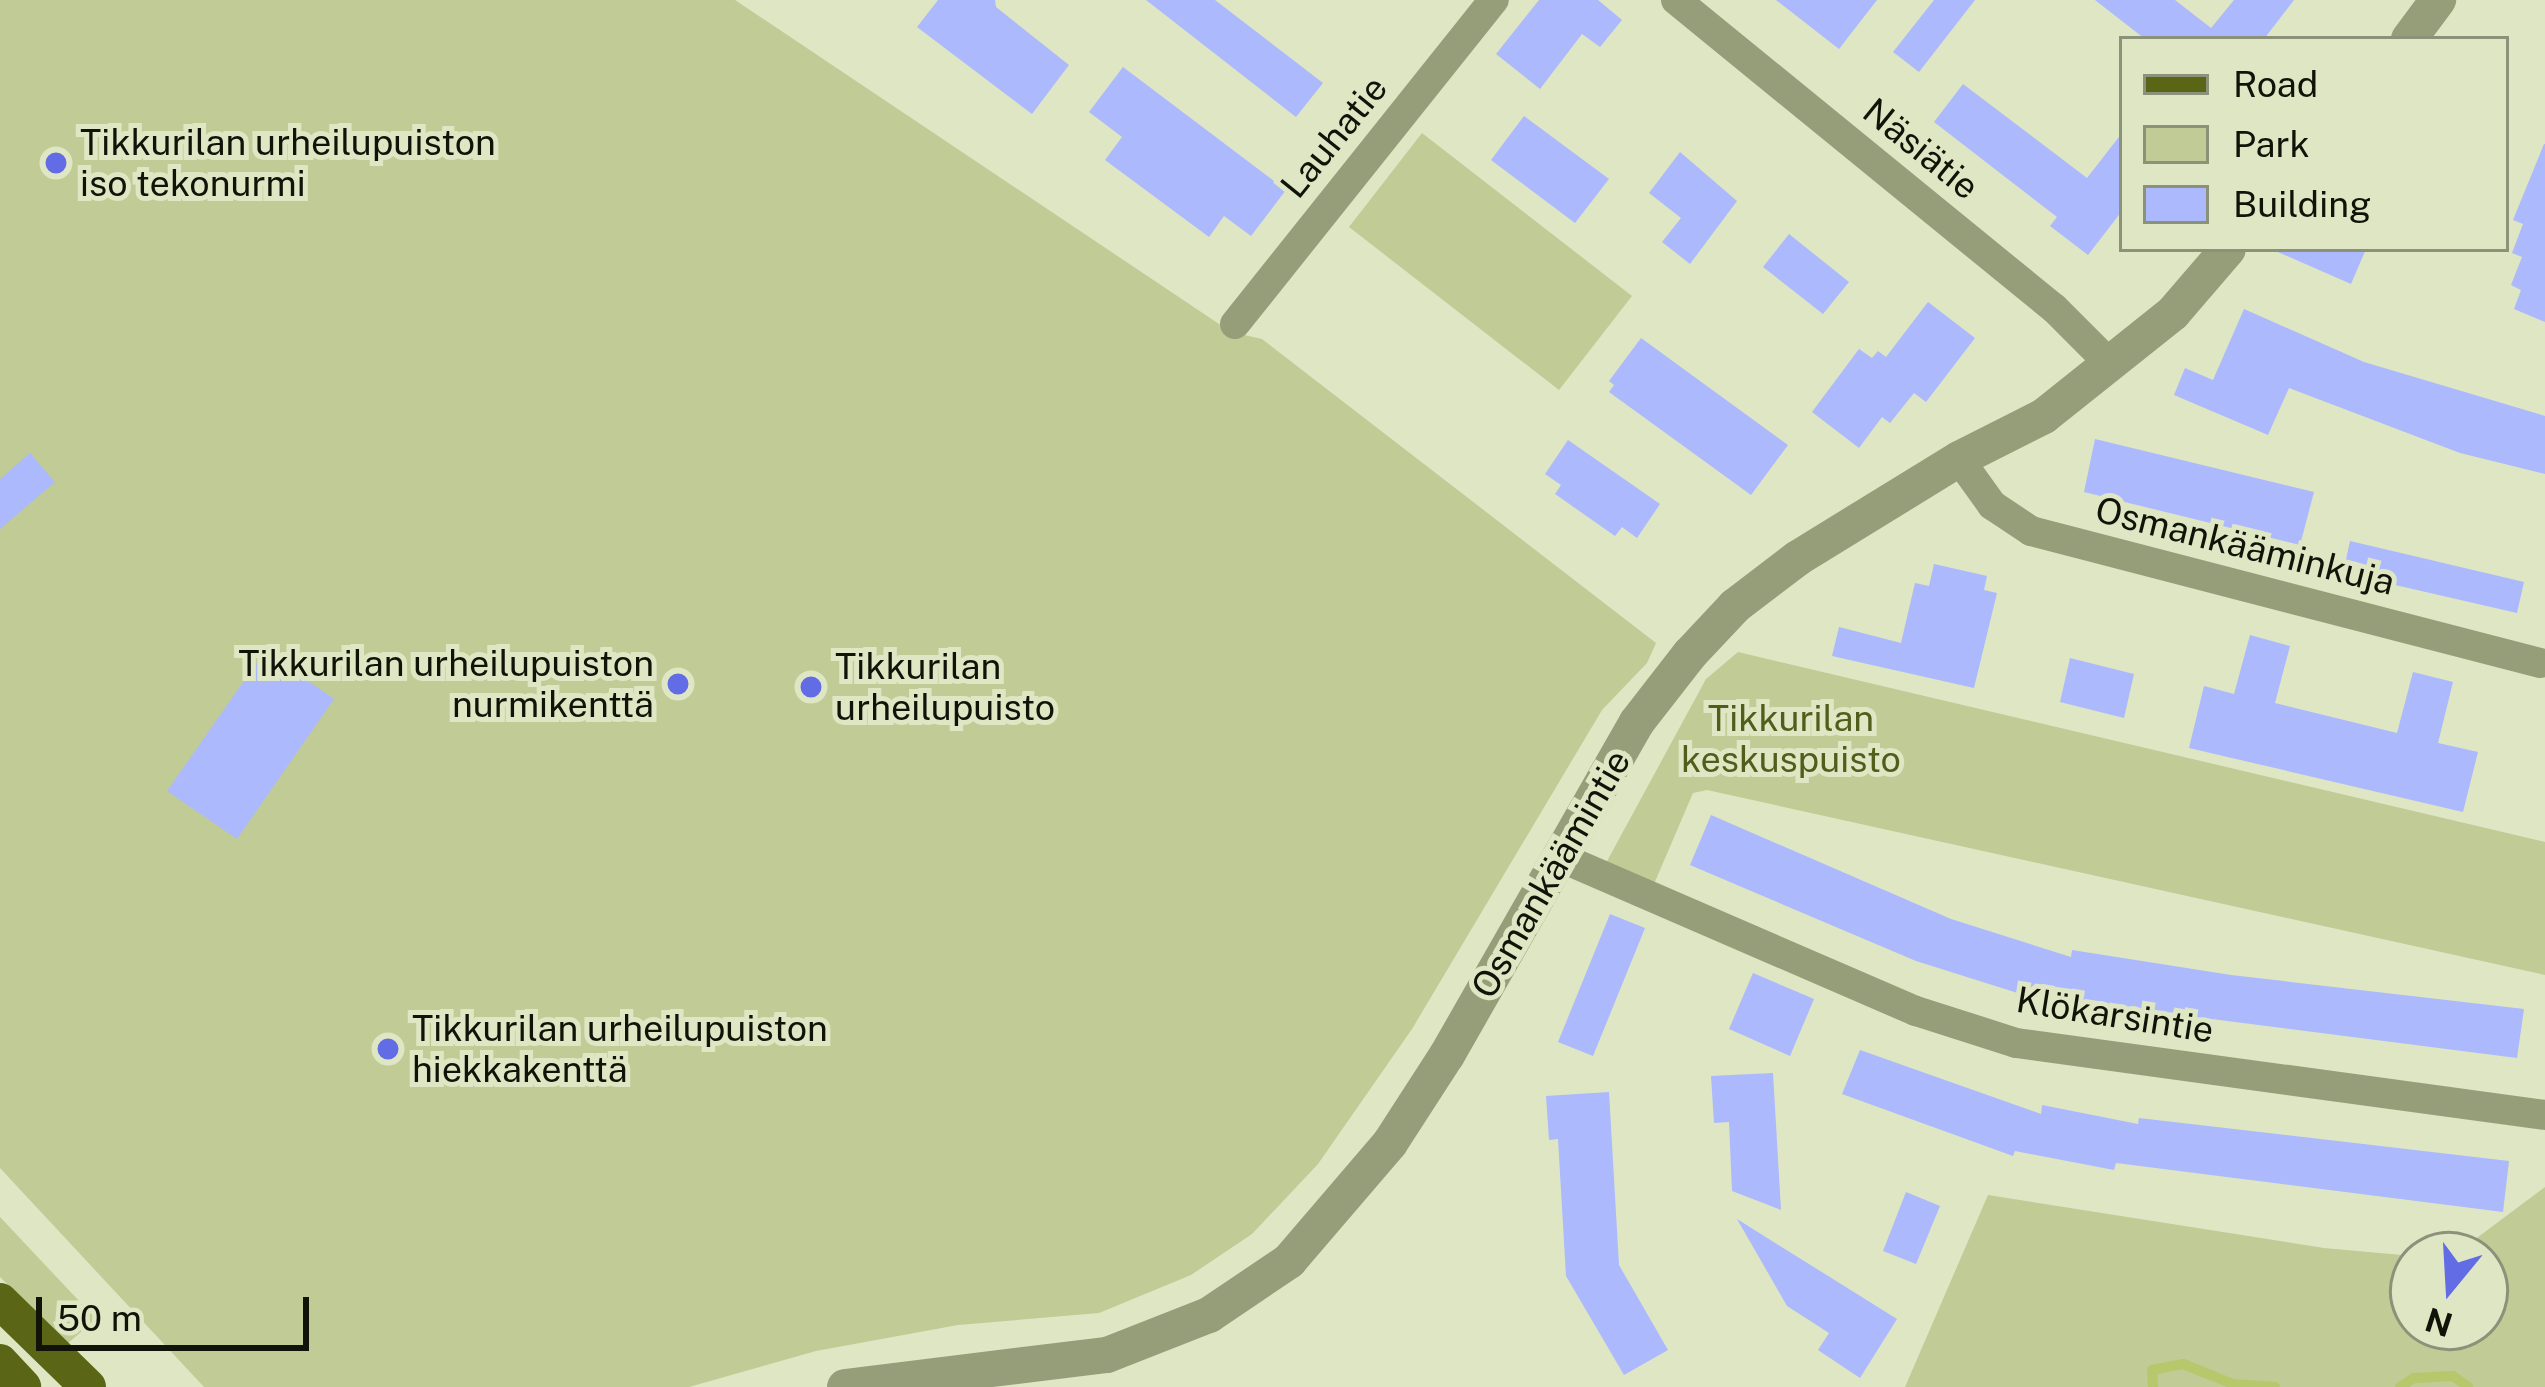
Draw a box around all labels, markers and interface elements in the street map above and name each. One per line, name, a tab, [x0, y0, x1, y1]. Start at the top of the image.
legend	[2119, 36, 2509, 252]
text: Road	[2233, 63, 2318, 105]
street label: Lauhatie	[1272, 67, 1396, 207]
street label: Näsiätie	[1854, 89, 1988, 209]
place label: Tikkurilan urheilupuiston iso tekonurmi	[80, 120, 496, 205]
text: Park	[2233, 123, 2310, 165]
marker: Tikkurilan urheilupuiston iso tekonurmi	[43, 150, 69, 176]
text: Building	[2233, 183, 2371, 225]
street label: Osmankääminkuja	[2091, 488, 2399, 604]
place label: Tikkurilan urheilupuiston nurmikenttä	[238, 641, 654, 726]
place label: Tikkurilan urheilupuisto	[835, 644, 1055, 729]
marker: Tikkurilan urheilupuiston nurmikenttä	[665, 671, 691, 697]
marker: Tikkurilan urheilupuisto	[798, 674, 824, 700]
park label: Tikkurilan keskuspuisto	[1681, 696, 1901, 781]
street label: Osmankäämintie	[1462, 742, 1640, 1006]
street label: Klökarsintie	[2013, 978, 2217, 1052]
place label: Tikkurilan urheilupuiston hiekkakenttä	[412, 1006, 828, 1091]
marker: Tikkurilan urheilupuiston hiekkakenttä	[375, 1036, 401, 1062]
north arrow	[2389, 1231, 2509, 1351]
scale bar	[42, 1273, 315, 1347]
text: 50 m	[57, 1297, 142, 1339]
text: N	[2421, 1300, 2457, 1344]

